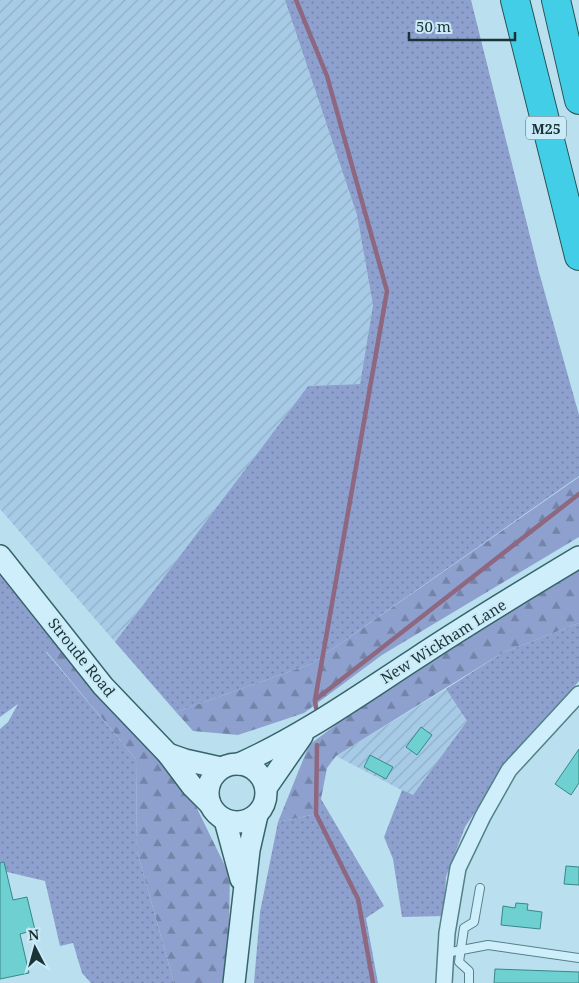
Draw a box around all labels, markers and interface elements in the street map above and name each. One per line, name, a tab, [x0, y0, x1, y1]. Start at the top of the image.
scale bar	[409, 10, 515, 42]
text: 50 m	[416, 16, 451, 36]
road number: M25	[526, 116, 566, 140]
street label: New Wickham Lane	[376, 594, 510, 688]
street label: Stroude Road	[44, 613, 120, 701]
north arrow	[10, 923, 60, 973]
text: N	[27, 925, 40, 945]

